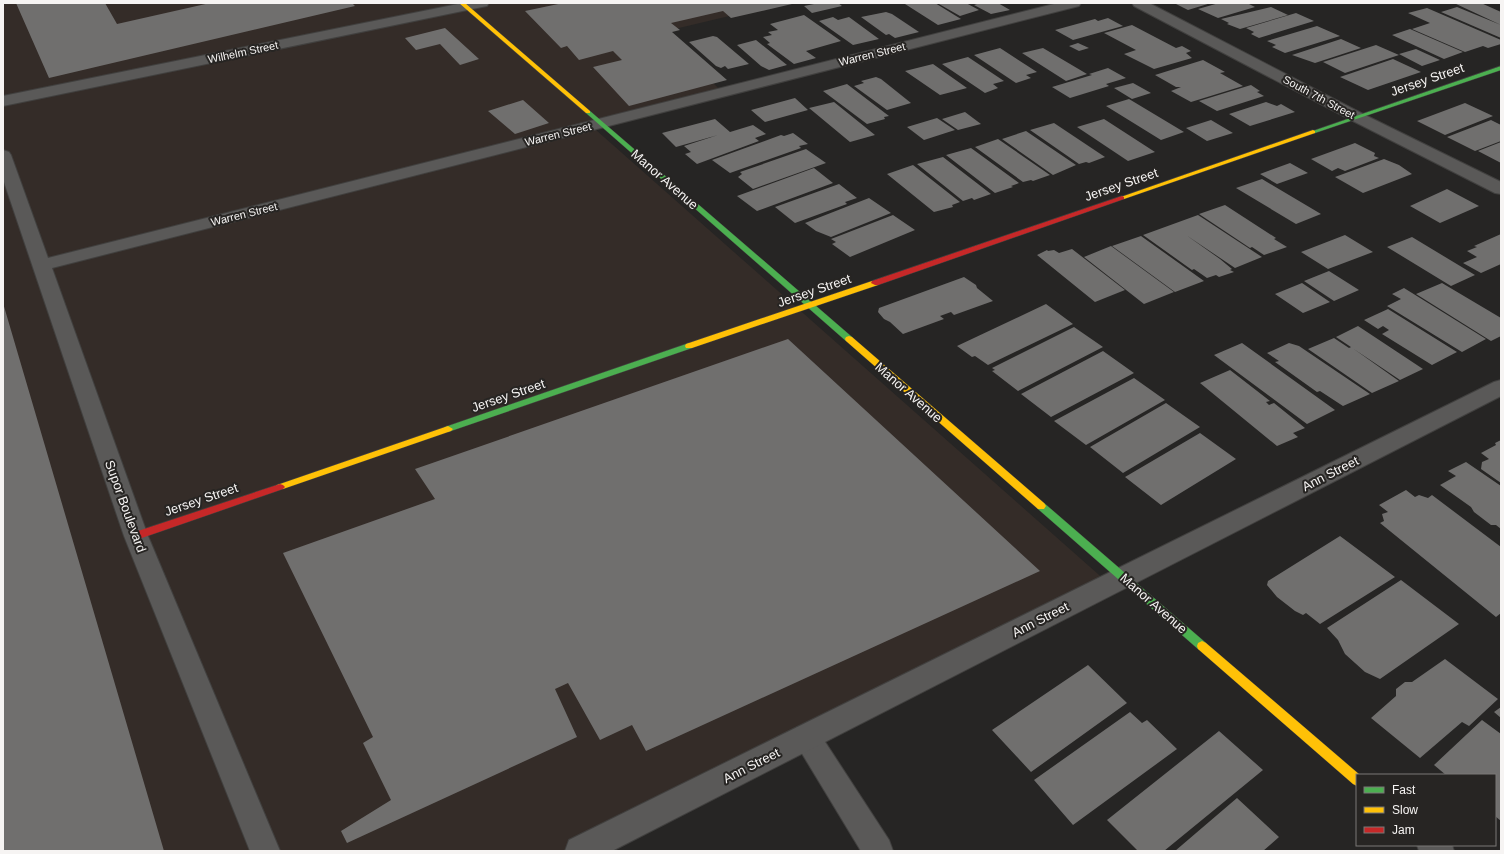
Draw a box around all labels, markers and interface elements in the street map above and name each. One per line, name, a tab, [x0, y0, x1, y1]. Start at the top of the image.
street label: Wilhelm Street	[207, 39, 279, 65]
street label: Warren Street	[838, 40, 906, 68]
street label: Jersey Street	[1389, 60, 1466, 99]
street label: South 7th Street	[1281, 73, 1357, 121]
street label: Warren Street	[524, 120, 592, 148]
street label: Manor Avenue	[628, 146, 701, 212]
street label: Jersey Street	[1083, 165, 1160, 204]
street label: Warren Street	[210, 200, 278, 228]
street label: Jersey Street	[776, 271, 853, 310]
street label: Manor Avenue	[872, 359, 945, 425]
street label: Jersey Street	[470, 376, 547, 415]
street label: Ann Street	[1299, 453, 1361, 494]
street label: Supor Boulevard	[102, 458, 149, 554]
street label: Jersey Street	[163, 480, 240, 519]
street label: Manor Avenue	[1117, 570, 1190, 636]
street label: Ann Street	[1009, 599, 1071, 640]
street label: Ann Street	[720, 745, 782, 786]
legend	[1356, 774, 1496, 846]
text: Fast	[1392, 783, 1416, 797]
text: Slow	[1392, 803, 1418, 817]
text: Jam	[1392, 823, 1415, 837]

